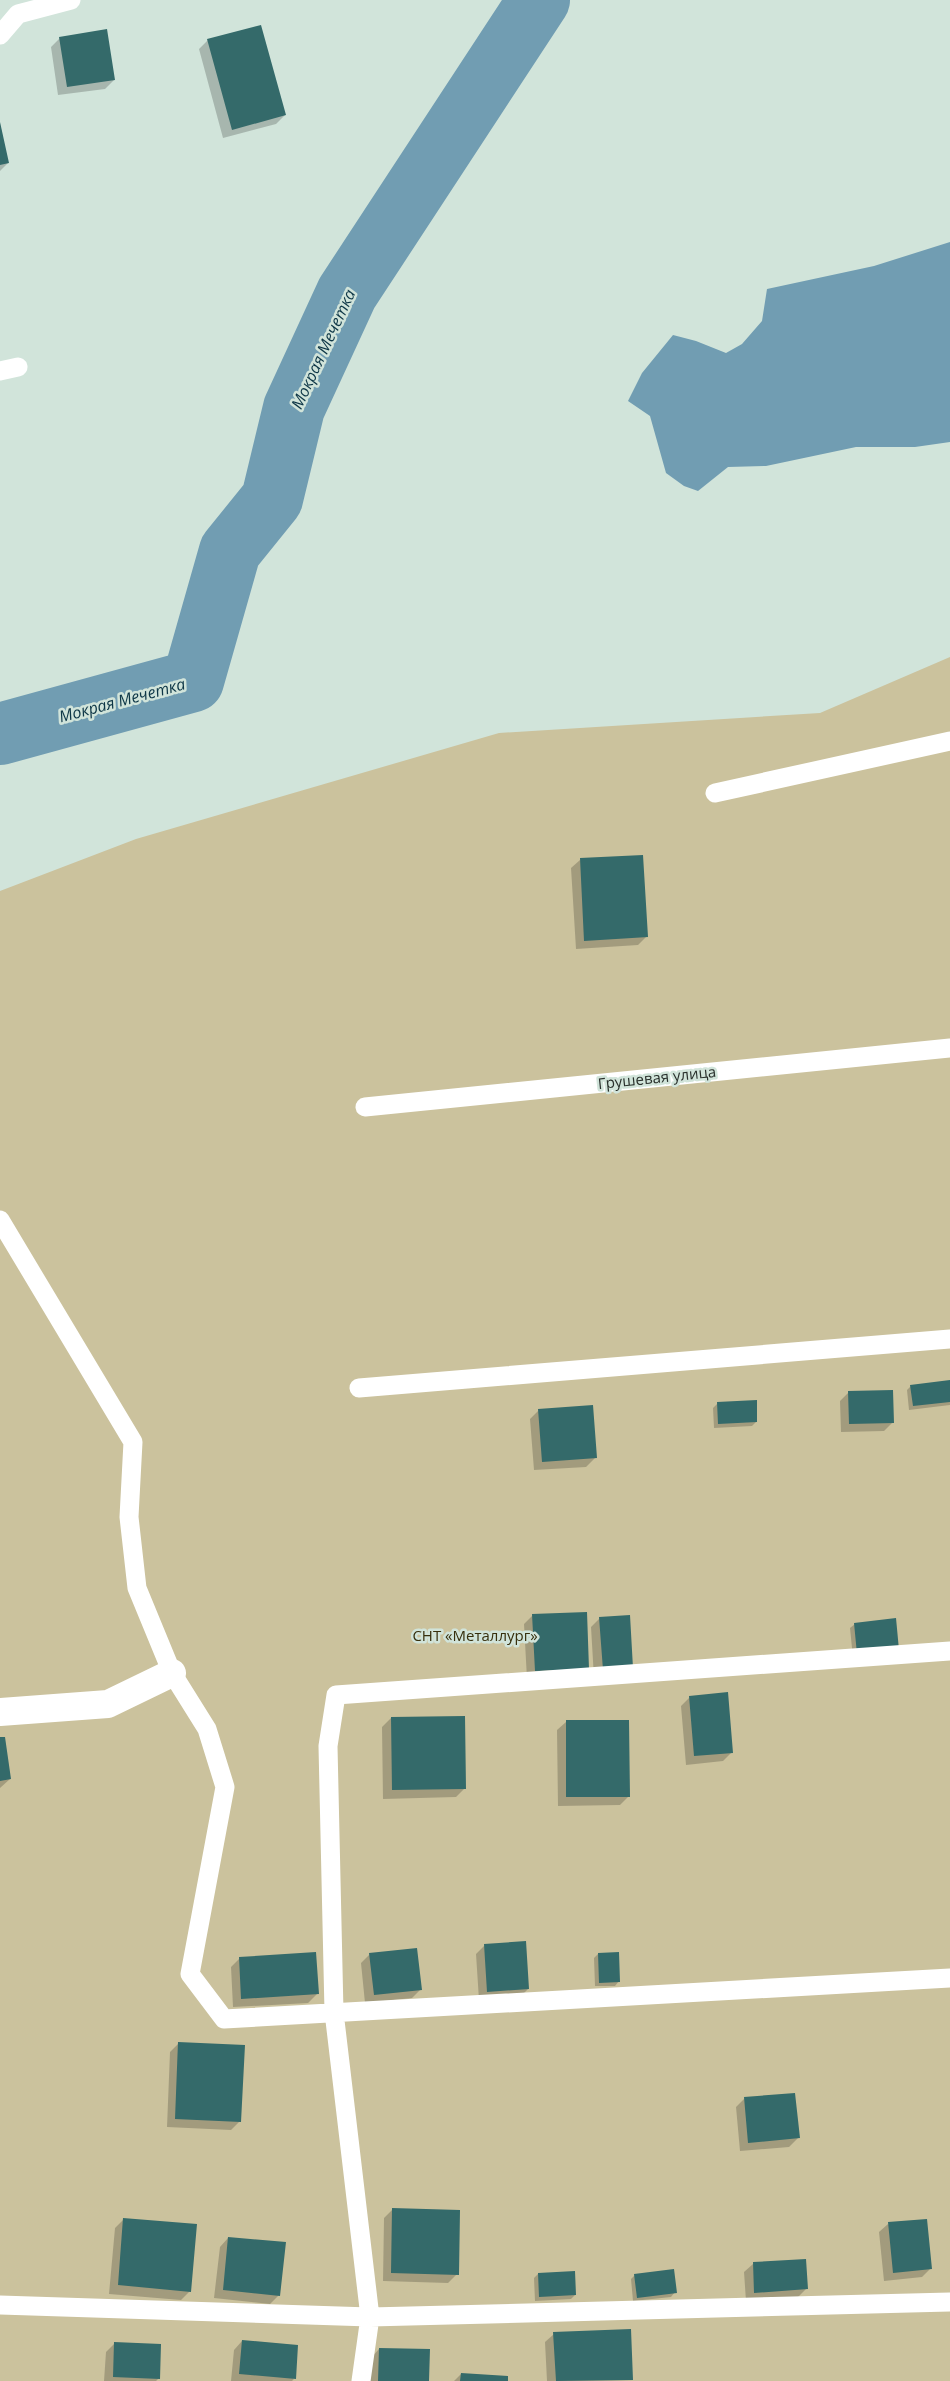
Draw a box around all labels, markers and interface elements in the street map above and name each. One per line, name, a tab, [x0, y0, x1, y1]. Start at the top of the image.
water label: Мокрая Мечетка	[286, 286, 360, 412]
water label: Мокрая Мечетка	[56, 673, 188, 727]
street label: Грушевая улица	[597, 1061, 717, 1093]
park label: СНТ «Металлург»	[412, 1625, 538, 1645]

